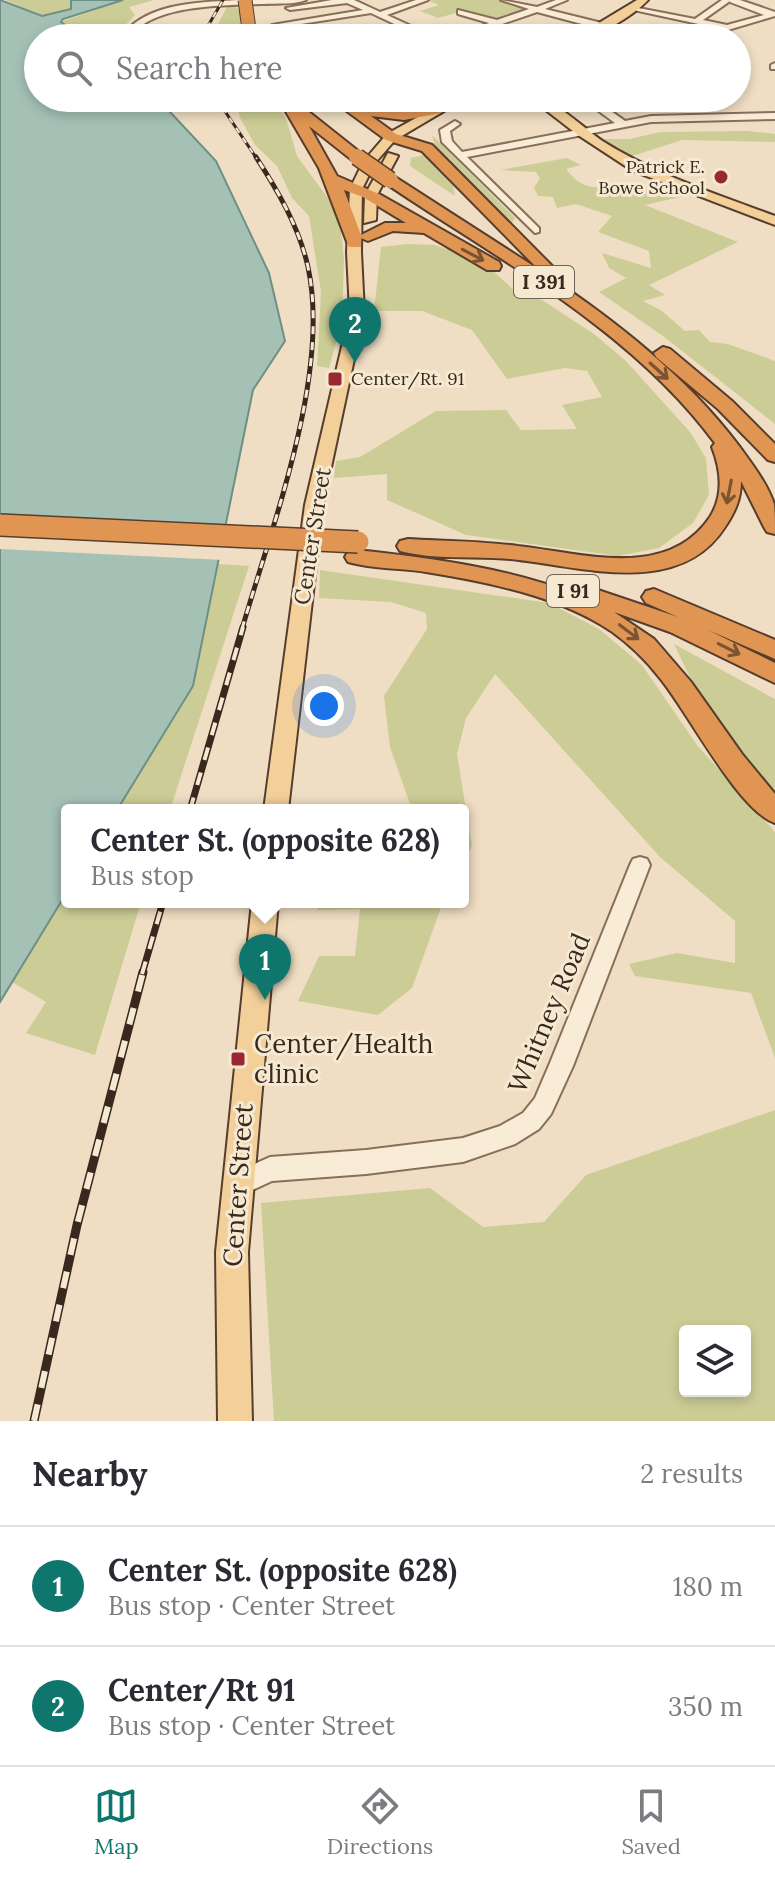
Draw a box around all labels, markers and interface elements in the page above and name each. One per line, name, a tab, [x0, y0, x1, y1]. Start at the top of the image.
search box	[24, 24, 751, 112]
icon: search	[52, 46, 96, 90]
text: Search here	[116, 49, 283, 87]
place label: Patrick E. Bowe School	[598, 155, 705, 199]
marker: Patrick E. Bowe School	[712, 168, 730, 186]
one-way arrow	[460, 248, 484, 263]
road number: I 391	[514, 266, 574, 298]
pin: 2	[329, 297, 381, 363]
one-way arrow	[648, 361, 669, 380]
place label: Center/Rt. 91	[351, 367, 464, 390]
marker: Center/Rt. 91	[326, 370, 344, 388]
street label: Center Street	[287, 465, 337, 607]
one-way arrow	[720, 478, 735, 504]
road number: I 91	[547, 575, 599, 607]
one-way arrow	[618, 623, 639, 640]
one-way arrow	[716, 642, 740, 657]
your location	[304, 686, 344, 726]
popup	[61, 804, 469, 908]
text: Center St. (opposite 628)	[91, 821, 439, 859]
text: Bus stop	[91, 859, 194, 892]
street label: Whitney Road	[500, 928, 597, 1098]
pin: 1	[239, 934, 291, 1000]
place label: Center/Health clinic	[254, 1027, 433, 1090]
marker: Center/Health clinic	[229, 1050, 247, 1068]
street label: Center Street	[215, 1102, 260, 1268]
map controls	[679, 1325, 751, 1397]
button: layers	[679, 1325, 751, 1397]
text: Nearby	[32, 1452, 148, 1495]
text: 2 results	[640, 1457, 743, 1490]
text: Center St. (opposite 628)	[108, 1551, 457, 1589]
text: 1	[53, 1570, 63, 1603]
text: 180 m	[673, 1570, 743, 1603]
text: Bus stop · Center Street	[108, 1589, 395, 1622]
text: Center/Rt 91	[108, 1671, 295, 1709]
text: 2	[51, 1690, 65, 1723]
text: 350 m	[668, 1690, 743, 1723]
text: Bus stop · Center Street	[108, 1709, 395, 1742]
tab: Map	[94, 1784, 139, 1860]
tab: Directions	[327, 1784, 433, 1860]
tab: Saved	[621, 1784, 681, 1860]

